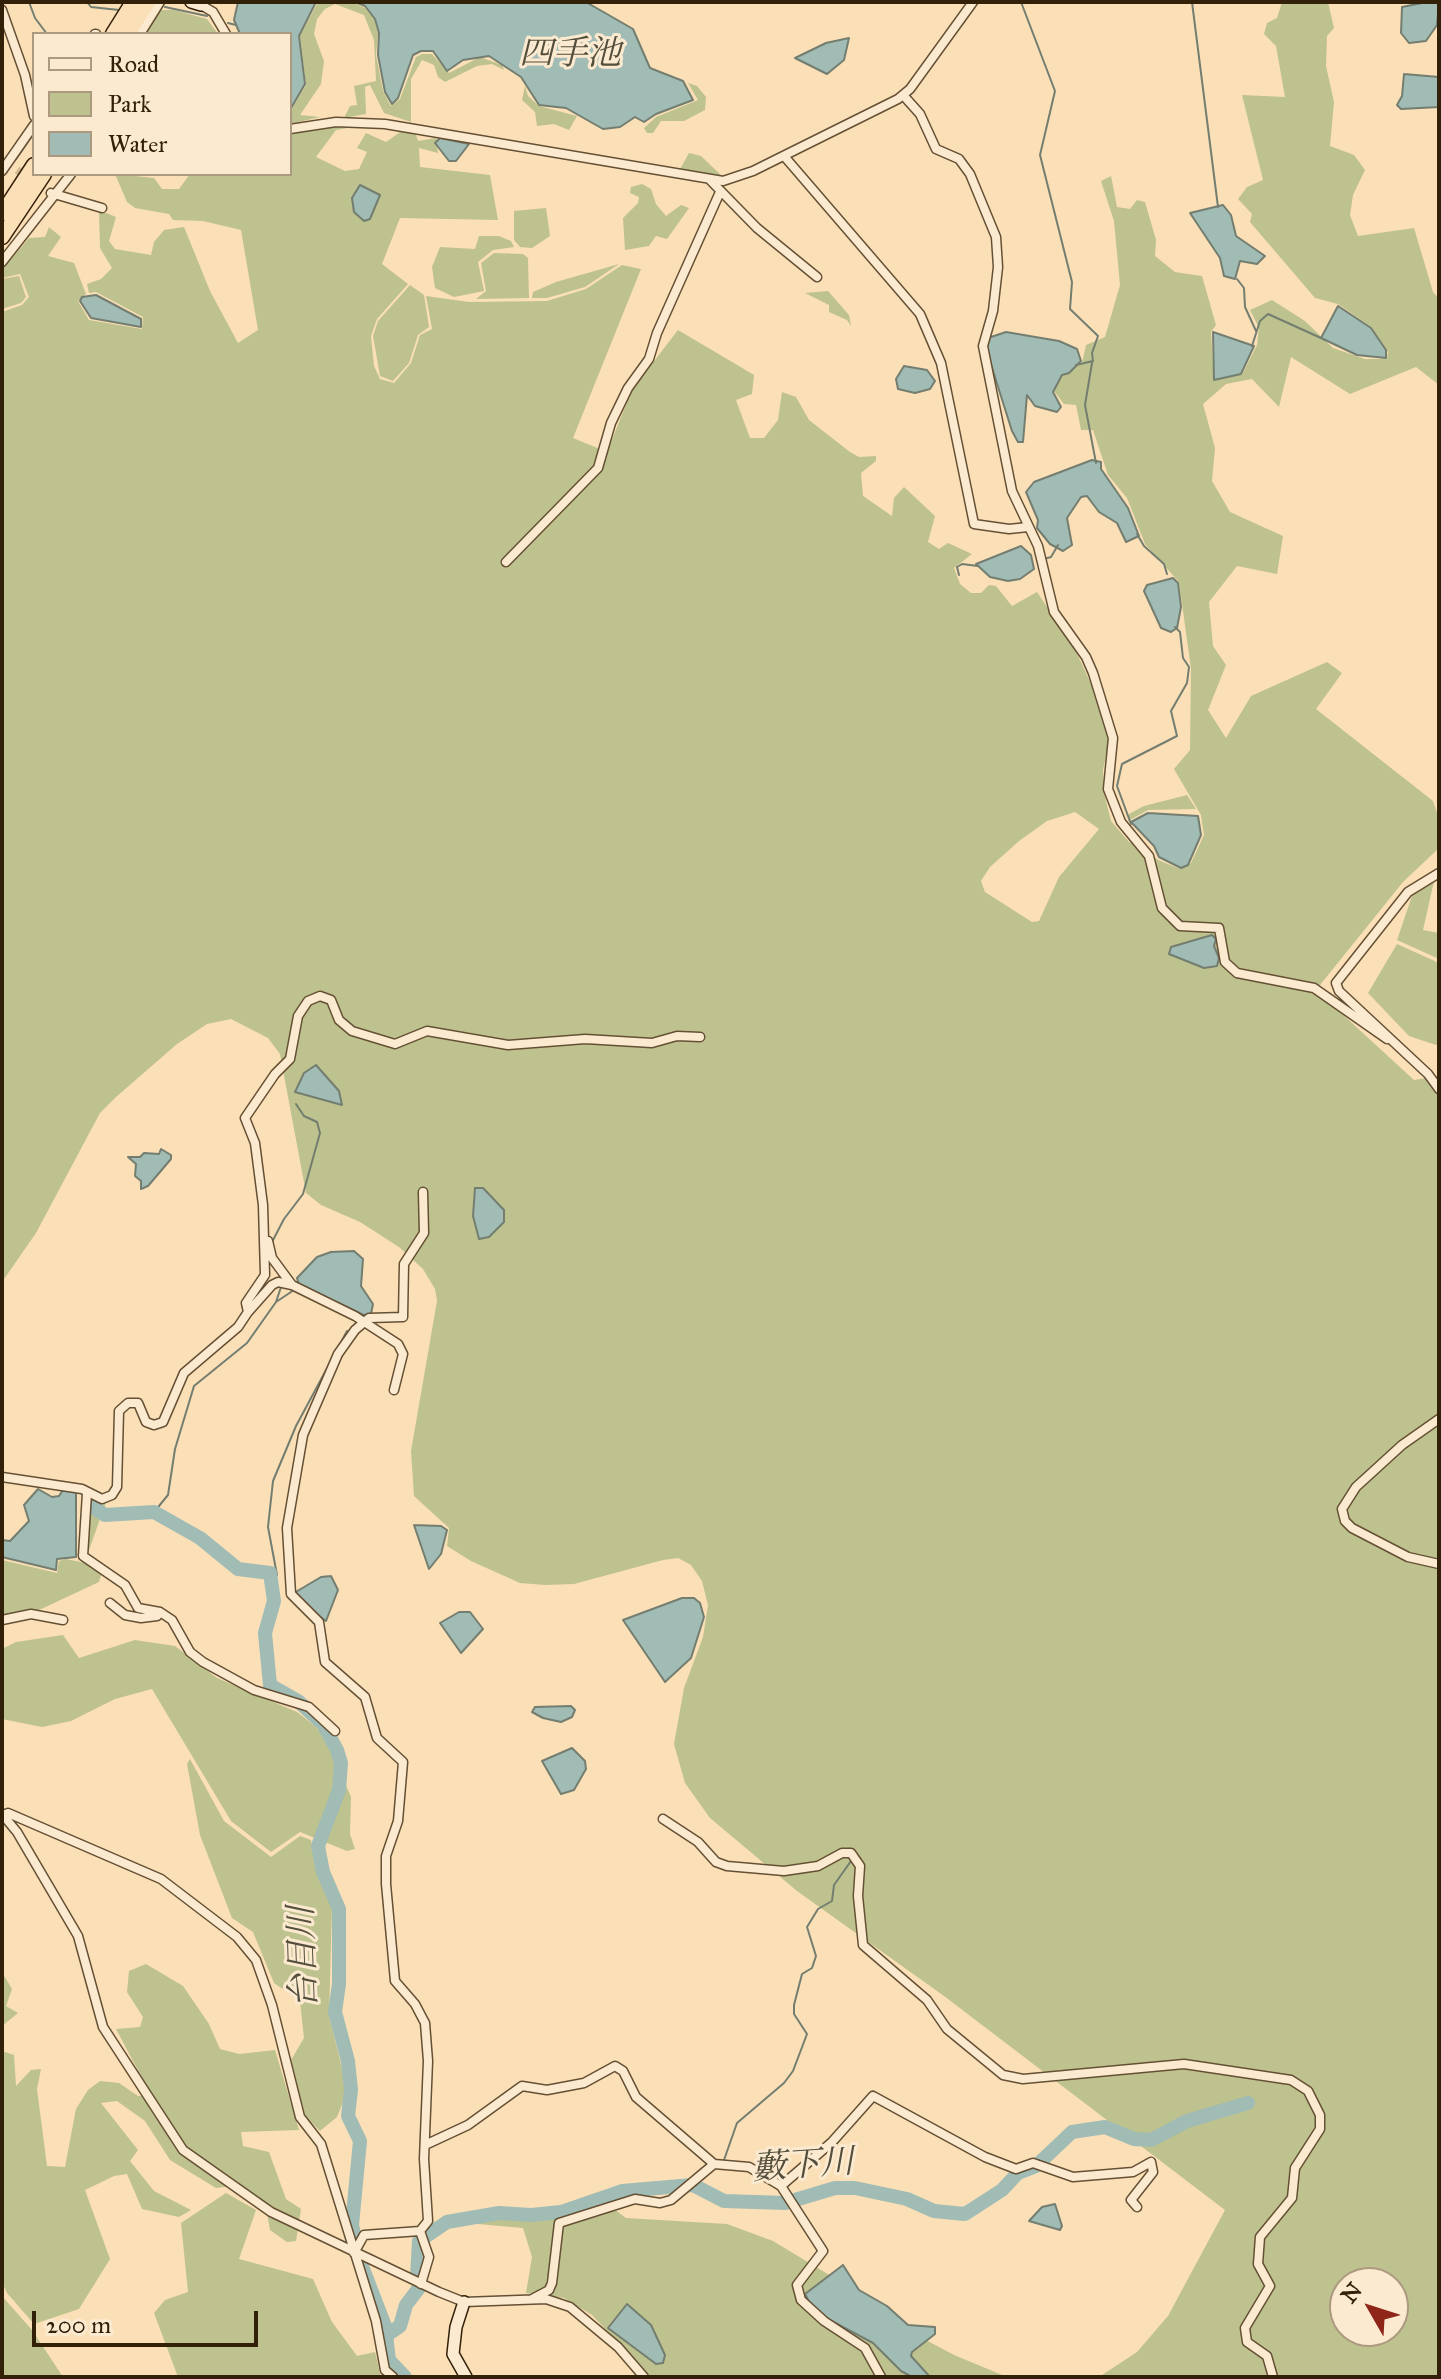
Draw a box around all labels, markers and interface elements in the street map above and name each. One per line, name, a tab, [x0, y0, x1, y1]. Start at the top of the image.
legend	[32, 32, 292, 176]
water label: 四手池	[519, 36, 621, 76]
text: Road	[108, 49, 159, 79]
text: Park	[108, 89, 151, 119]
text: Water	[108, 129, 167, 159]
water label: 台目川	[283, 1905, 327, 2009]
water label: 藪下川	[751, 2143, 855, 2191]
north arrow	[1329, 2267, 1409, 2347]
text: N	[1335, 2277, 1368, 2309]
scale bar	[36, 2295, 262, 2345]
text: 200 m	[46, 2310, 111, 2340]

